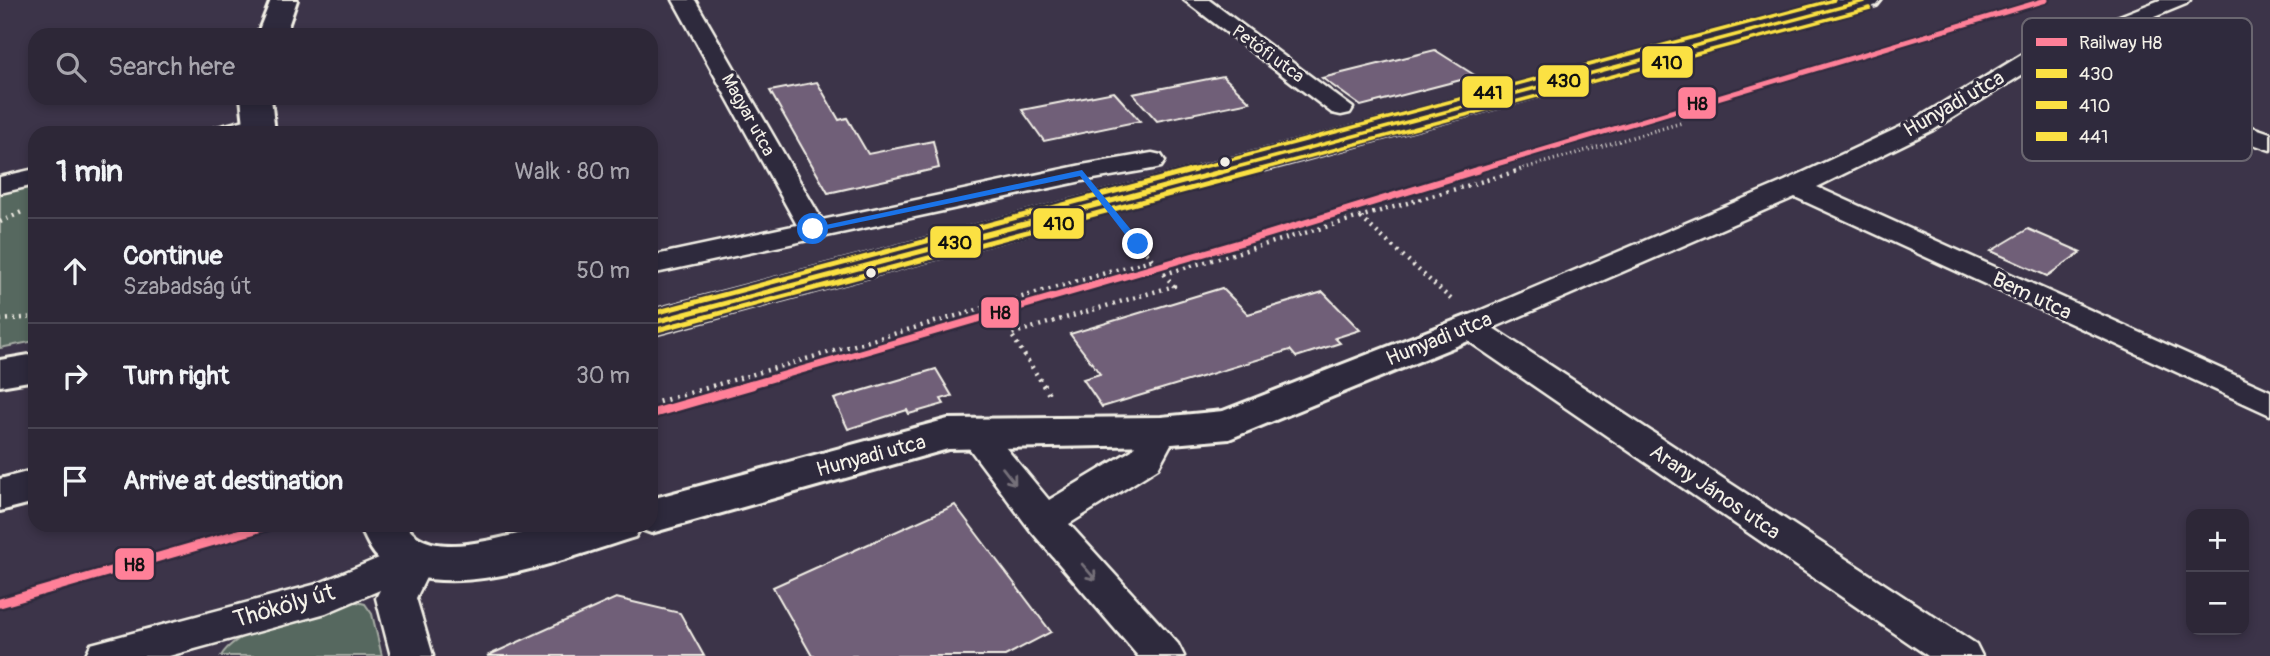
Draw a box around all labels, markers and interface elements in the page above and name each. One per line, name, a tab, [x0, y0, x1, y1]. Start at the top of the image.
legend	[2022, 18, 2252, 161]
street label: Petőfi utca	[1227, 20, 1309, 88]
search box	[28, 28, 658, 105]
text: Railway H8	[2079, 31, 2162, 55]
line badge: 410	[1641, 45, 1694, 79]
icon: search	[52, 48, 90, 86]
text: Search here	[108, 51, 235, 83]
text: 410	[1651, 51, 1683, 75]
text: 430	[2079, 62, 2114, 86]
line badge: 430	[1537, 64, 1590, 98]
street label: Hunyadi utca	[1899, 64, 2009, 144]
text: 430	[1547, 69, 1581, 93]
street label: Magyar utca	[716, 70, 780, 160]
line badge: 441	[1461, 75, 1514, 109]
text: 441	[1473, 81, 1503, 105]
line badge: H8	[1677, 86, 1717, 120]
text: H8	[1686, 92, 1708, 116]
text: 410	[2079, 94, 2110, 118]
text: 441	[2079, 125, 2108, 149]
text: 1 min	[56, 153, 123, 190]
unlabelled marker	[1218, 155, 1232, 169]
text: Walk · 80 m	[514, 157, 630, 186]
line badge: 410	[1032, 207, 1085, 240]
text: 410	[1043, 212, 1075, 236]
route start	[797, 213, 828, 244]
line badge: 430	[929, 225, 982, 259]
route end	[1122, 228, 1153, 259]
text: 430	[938, 231, 972, 255]
text: Continue	[123, 240, 223, 272]
icon: ahead	[56, 252, 94, 290]
text: 50 m	[576, 256, 630, 285]
unlabelled marker	[864, 266, 878, 280]
street label: Bem utca	[1988, 266, 2076, 326]
text: Szabadság út	[123, 272, 251, 301]
line badge: H8	[980, 296, 1020, 329]
text: H8	[989, 301, 1011, 325]
street label: Hunyadi utca	[1382, 305, 1496, 373]
icon: right	[56, 357, 94, 395]
text: Turn right	[123, 360, 229, 392]
text: 30 m	[576, 361, 630, 390]
street label: Hunyadi utca	[813, 428, 929, 484]
street label: Arany János utca	[1644, 438, 1786, 546]
icon: arrive	[56, 462, 94, 500]
text: Arrive at destination	[123, 465, 343, 497]
one-way arrow	[1002, 467, 1017, 485]
map controls	[2186, 509, 2249, 635]
button: +	[2186, 509, 2249, 572]
line badge: H8	[114, 547, 155, 581]
text: H8	[123, 553, 145, 577]
one-way arrow	[1081, 563, 1097, 581]
button: −	[2186, 572, 2249, 635]
street label: Thököly út	[230, 578, 338, 634]

